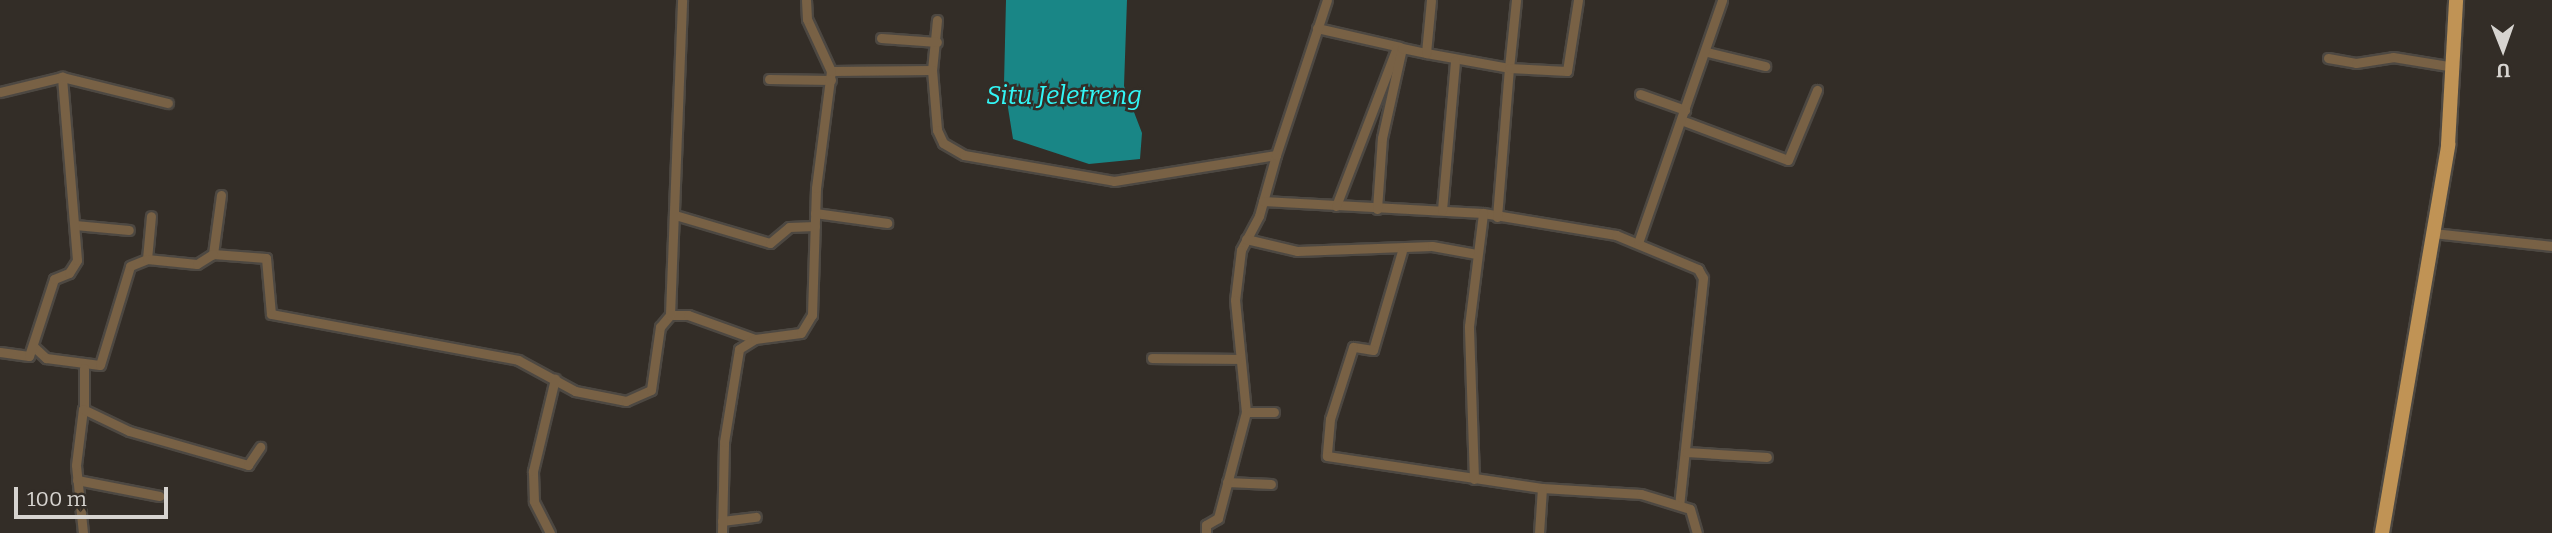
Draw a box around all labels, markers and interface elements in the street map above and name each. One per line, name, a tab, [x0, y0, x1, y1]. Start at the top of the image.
north arrow	[2468, 14, 2538, 84]
text: U	[2496, 59, 2511, 82]
water label: Situ Jeletreng	[986, 80, 1142, 112]
scale bar	[18, 474, 172, 518]
text: 100 m	[27, 486, 87, 512]

